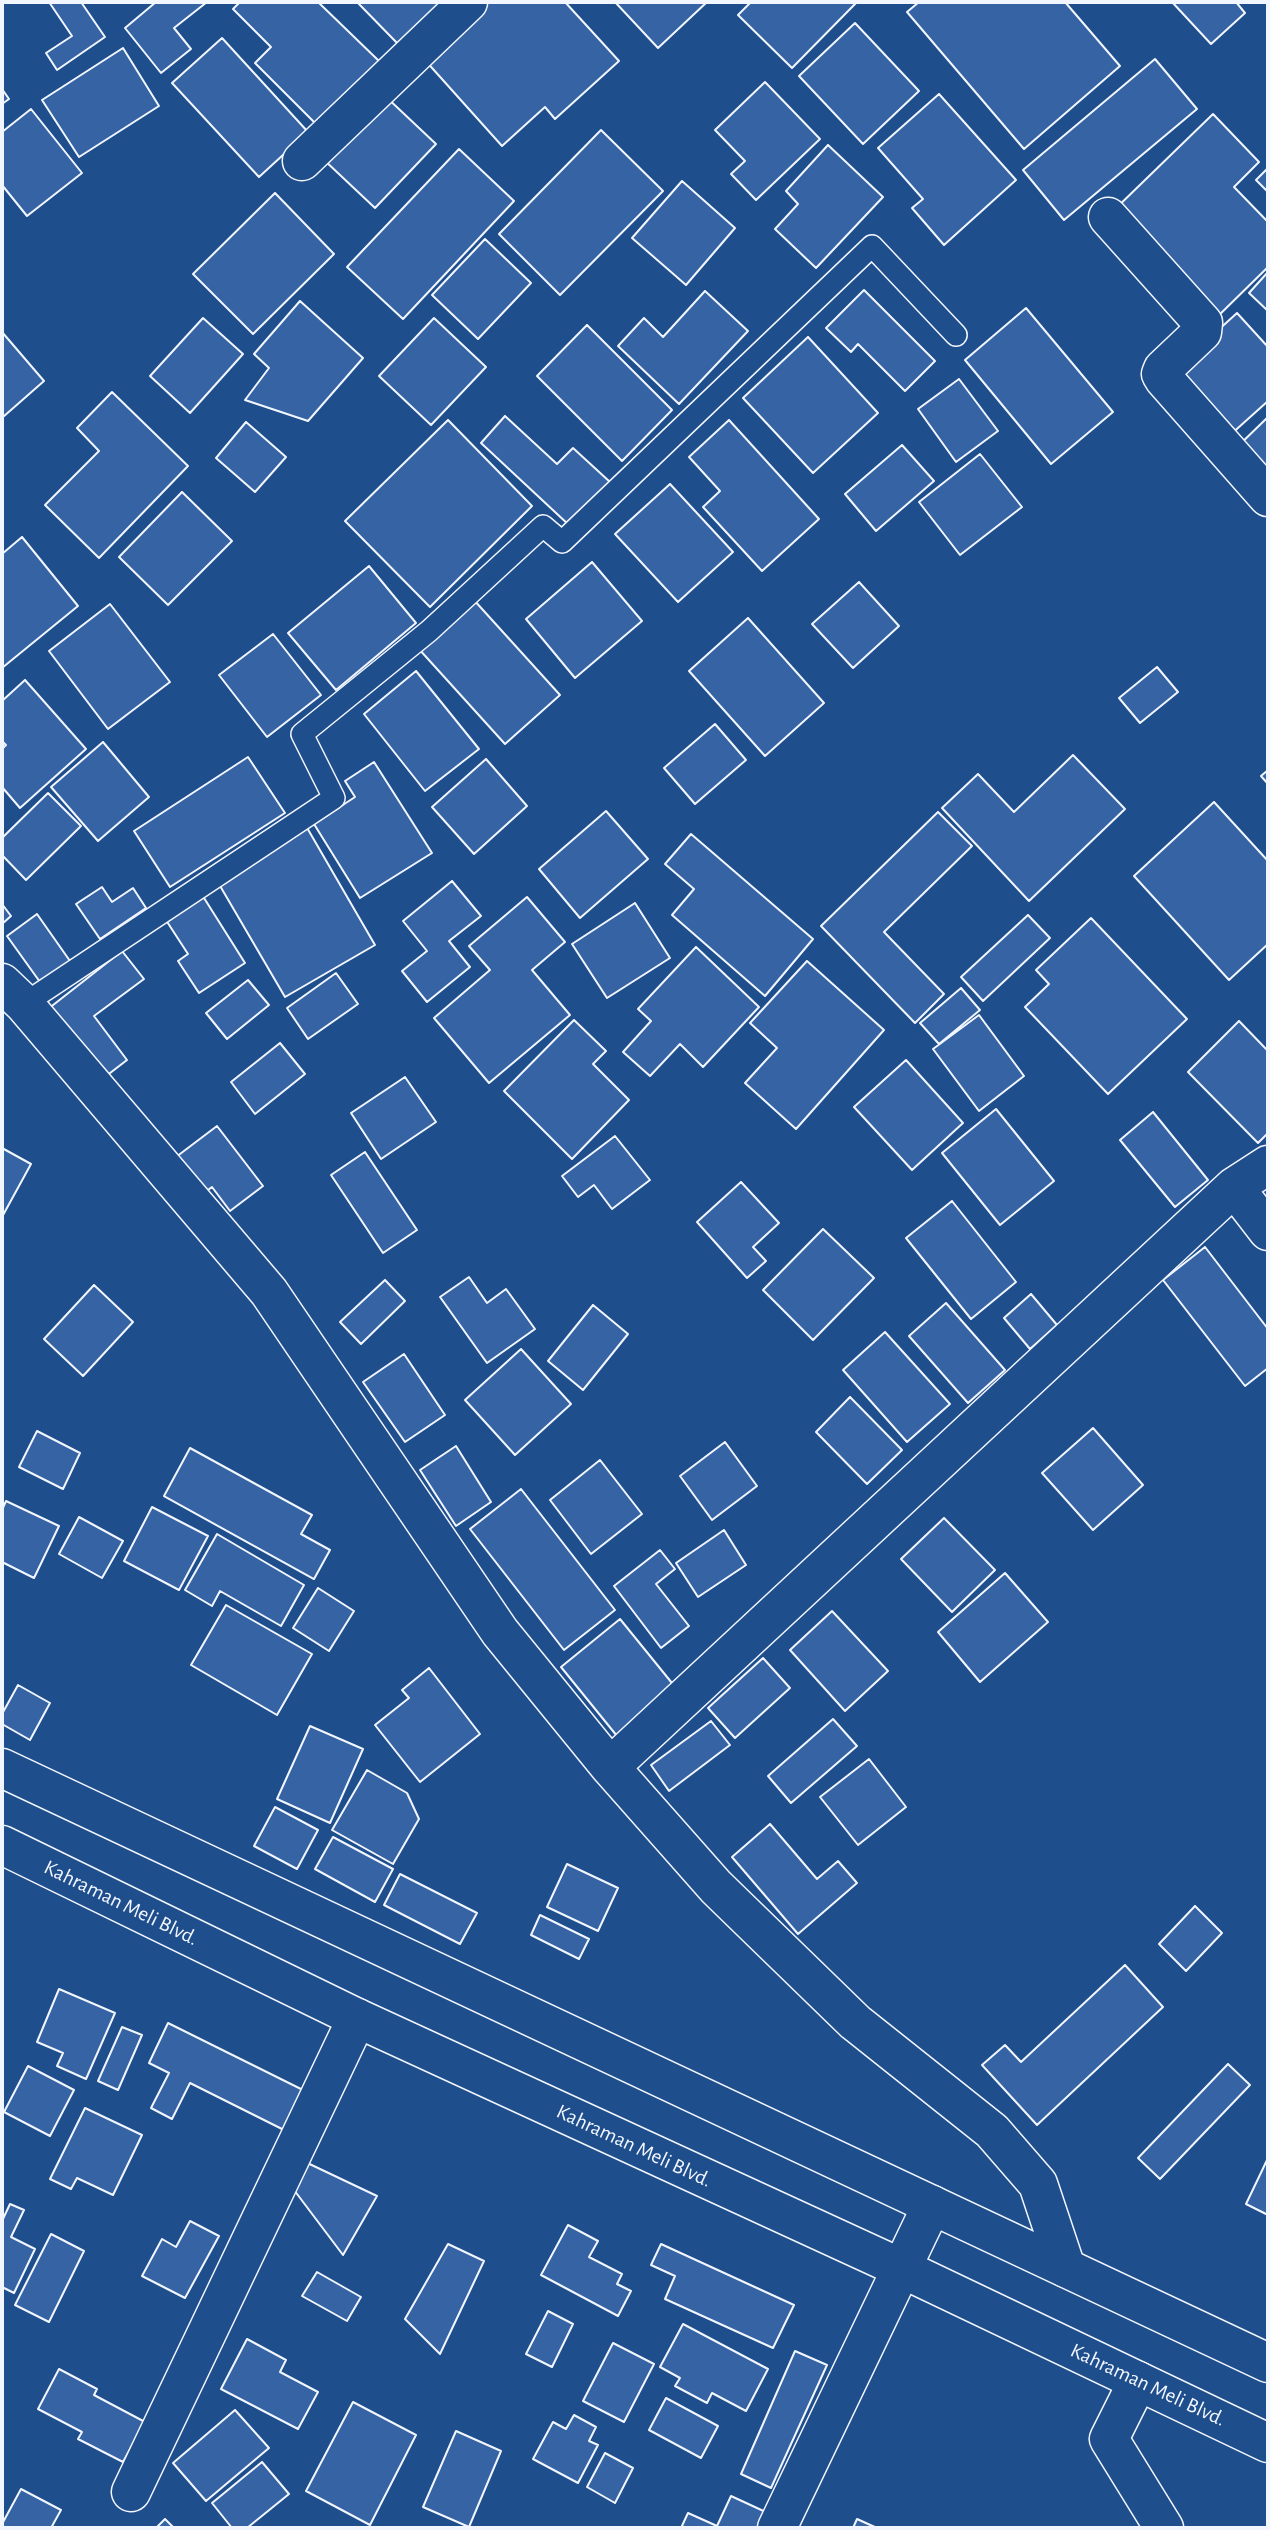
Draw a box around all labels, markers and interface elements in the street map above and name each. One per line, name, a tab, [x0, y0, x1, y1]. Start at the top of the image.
street label: Kahraman Meli Blvd.	[40, 1855, 202, 1951]
street label: Kahraman Meli Blvd.	[552, 2099, 716, 2193]
street label: Kahraman Meli Blvd.	[1066, 2338, 1230, 2432]

